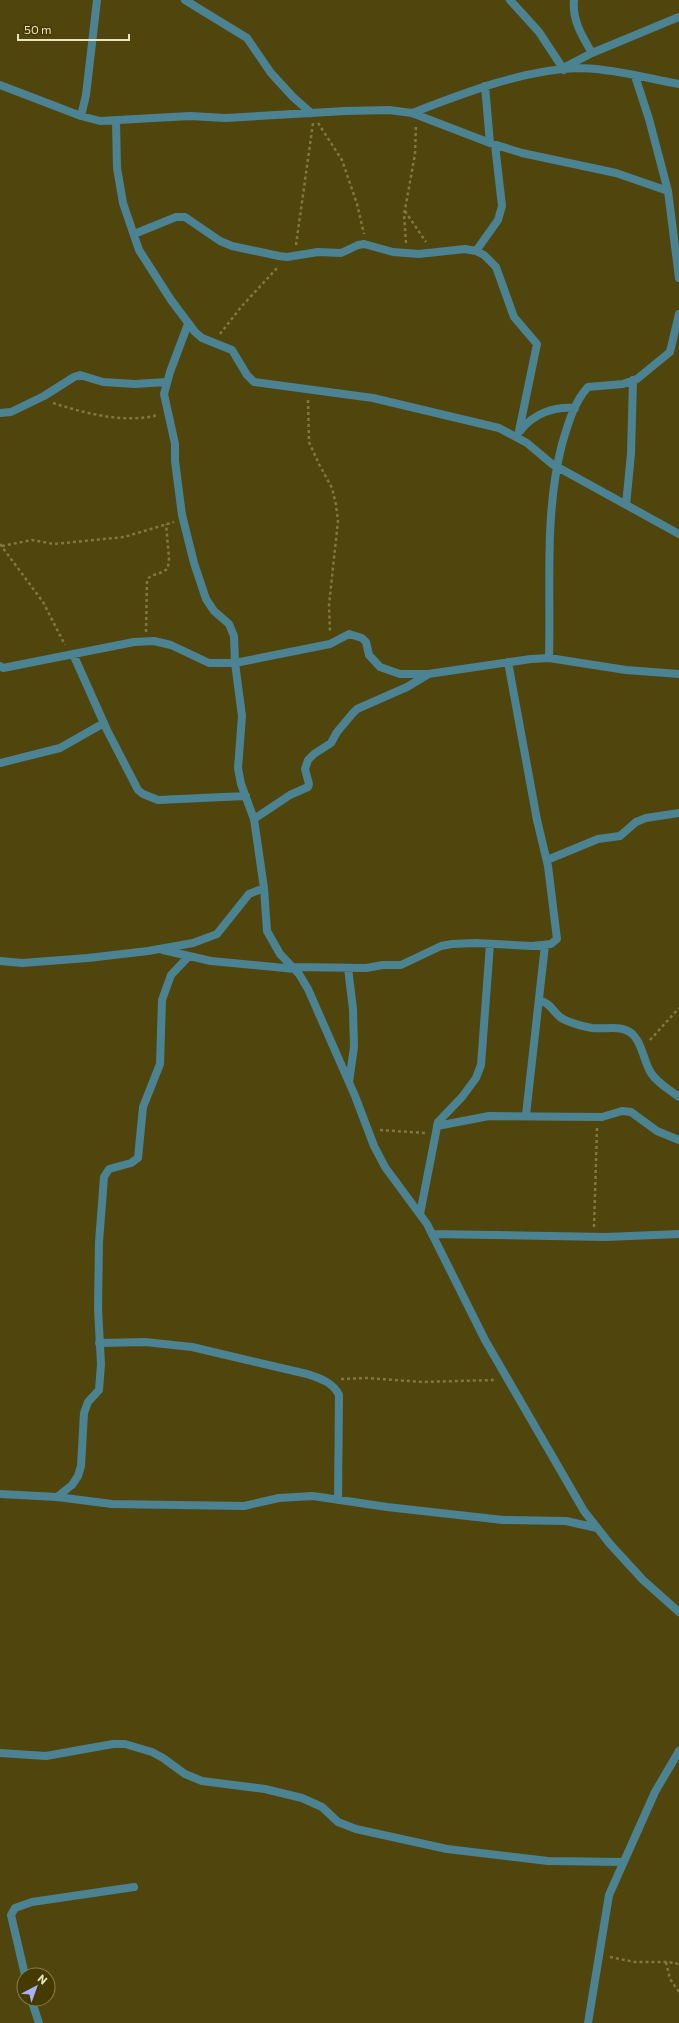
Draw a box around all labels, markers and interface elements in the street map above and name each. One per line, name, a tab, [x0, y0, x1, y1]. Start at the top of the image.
scale bar	[18, 16, 129, 42]
text: 50 m	[24, 22, 52, 36]
north arrow	[16, 1967, 56, 2007]
text: N	[36, 1971, 50, 1987]

